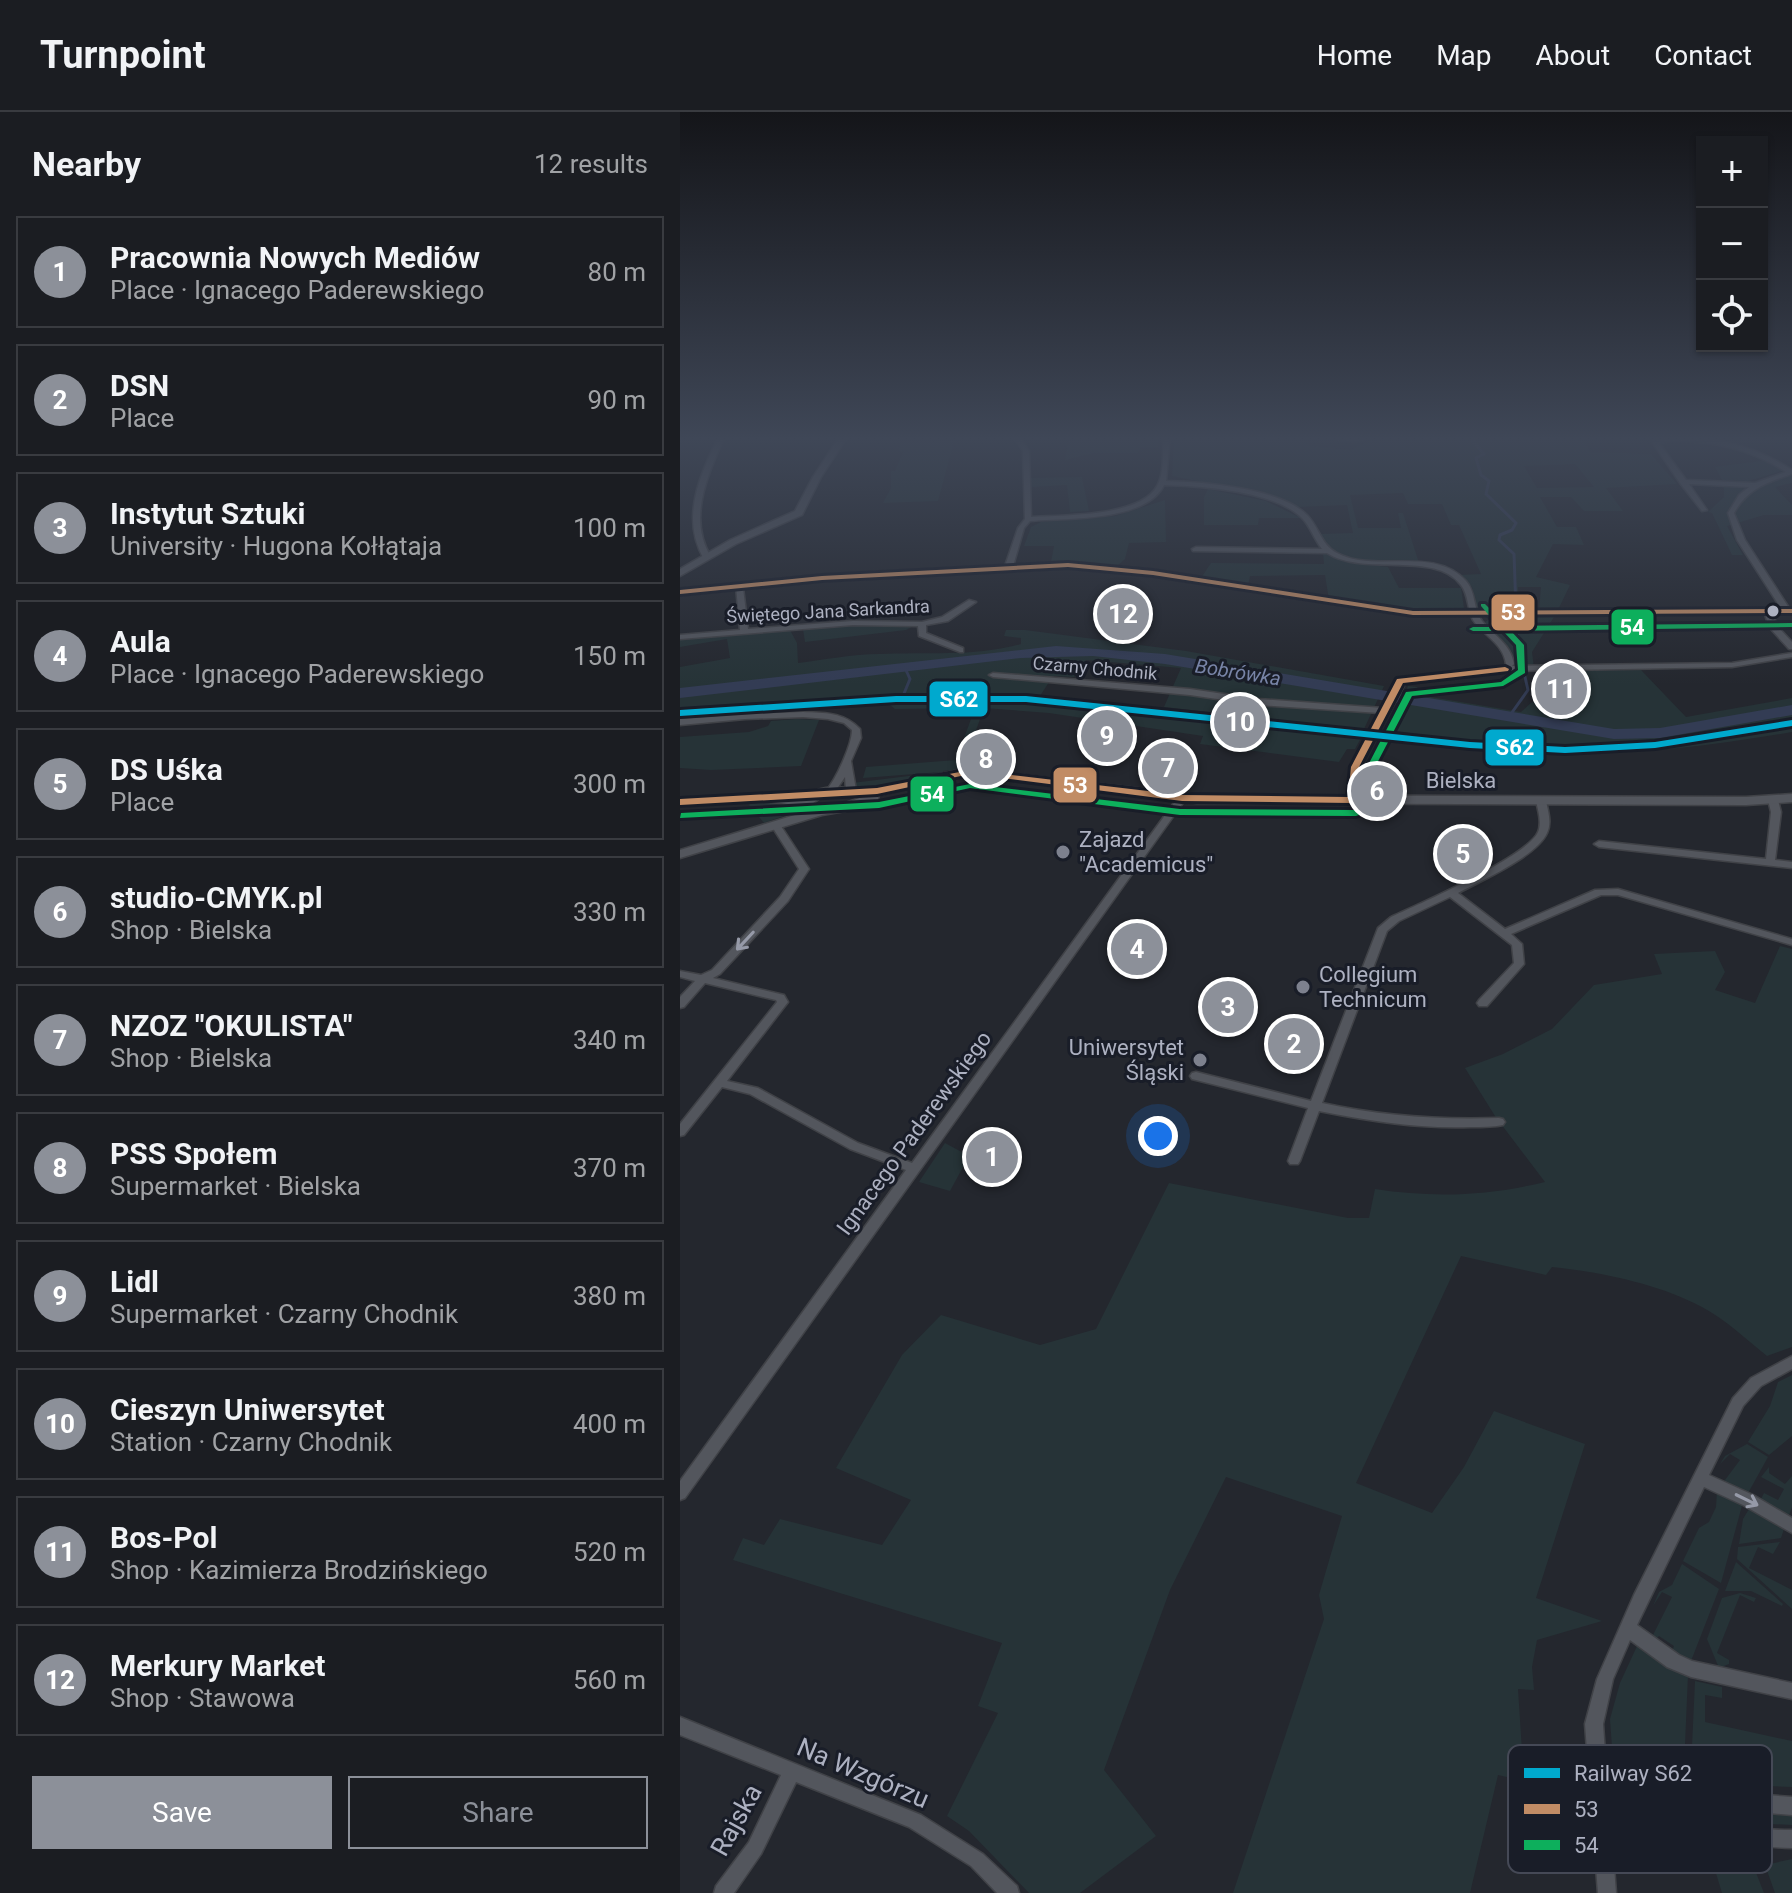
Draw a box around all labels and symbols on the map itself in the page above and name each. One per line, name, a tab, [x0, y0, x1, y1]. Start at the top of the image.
pin: 12	[1097, 584, 1149, 644]
line badge: 53	[1490, 593, 1536, 632]
street label: Świętego Jana Sarkandra	[726, 595, 930, 627]
text: 53	[1500, 600, 1526, 625]
unlabelled marker	[1765, 603, 1781, 619]
line badge: 54	[1610, 608, 1655, 646]
text: 54	[1619, 615, 1645, 640]
street label: Czarny Chodnik	[1032, 652, 1159, 684]
water label: Bobrówka	[1193, 653, 1283, 691]
pin: 11	[1535, 659, 1587, 719]
line badge: S62	[928, 680, 989, 718]
text: S62	[940, 687, 978, 712]
pin: 10	[1214, 692, 1266, 752]
pin: 9	[1081, 706, 1133, 766]
line badge: S62	[1484, 728, 1545, 767]
pin: 8	[960, 729, 1012, 789]
text: S62	[1496, 735, 1534, 760]
pin: 7	[1142, 738, 1194, 798]
pin: 6	[1351, 761, 1403, 821]
line badge: 53	[1052, 766, 1098, 804]
street label: Bielska	[1426, 768, 1496, 793]
text: 53	[1062, 773, 1088, 798]
line badge: 54	[909, 775, 955, 813]
text: 54	[919, 782, 945, 807]
pin: 5	[1437, 824, 1489, 884]
place label: Zajazd "Academicus"	[1079, 827, 1213, 877]
marker: Zajazd "Academicus"	[1054, 843, 1072, 861]
pin: 4	[1111, 919, 1163, 979]
one-way arrow	[736, 930, 754, 950]
place label: Collegium Technicum	[1319, 962, 1427, 1012]
pin: 3	[1202, 977, 1254, 1037]
marker: Collegium Technicum	[1294, 978, 1312, 996]
pin: 2	[1268, 1014, 1320, 1074]
street label: Ignacego Paderewskiego	[832, 1026, 996, 1240]
place label: Uniwersytet Śląski	[1069, 1035, 1184, 1085]
marker: Uniwersytet Śląski	[1191, 1051, 1209, 1069]
your location	[1138, 1116, 1178, 1156]
pin: 1	[966, 1127, 1018, 1187]
one-way arrow	[1735, 1493, 1759, 1508]
street label: Na Wzgórzu	[793, 1732, 933, 1814]
legend	[1508, 1745, 1772, 1873]
text: Railway S62	[1574, 1761, 1692, 1786]
street label: Rajska	[704, 1779, 768, 1861]
text: 53	[1574, 1797, 1599, 1822]
text: 54	[1574, 1833, 1599, 1858]

